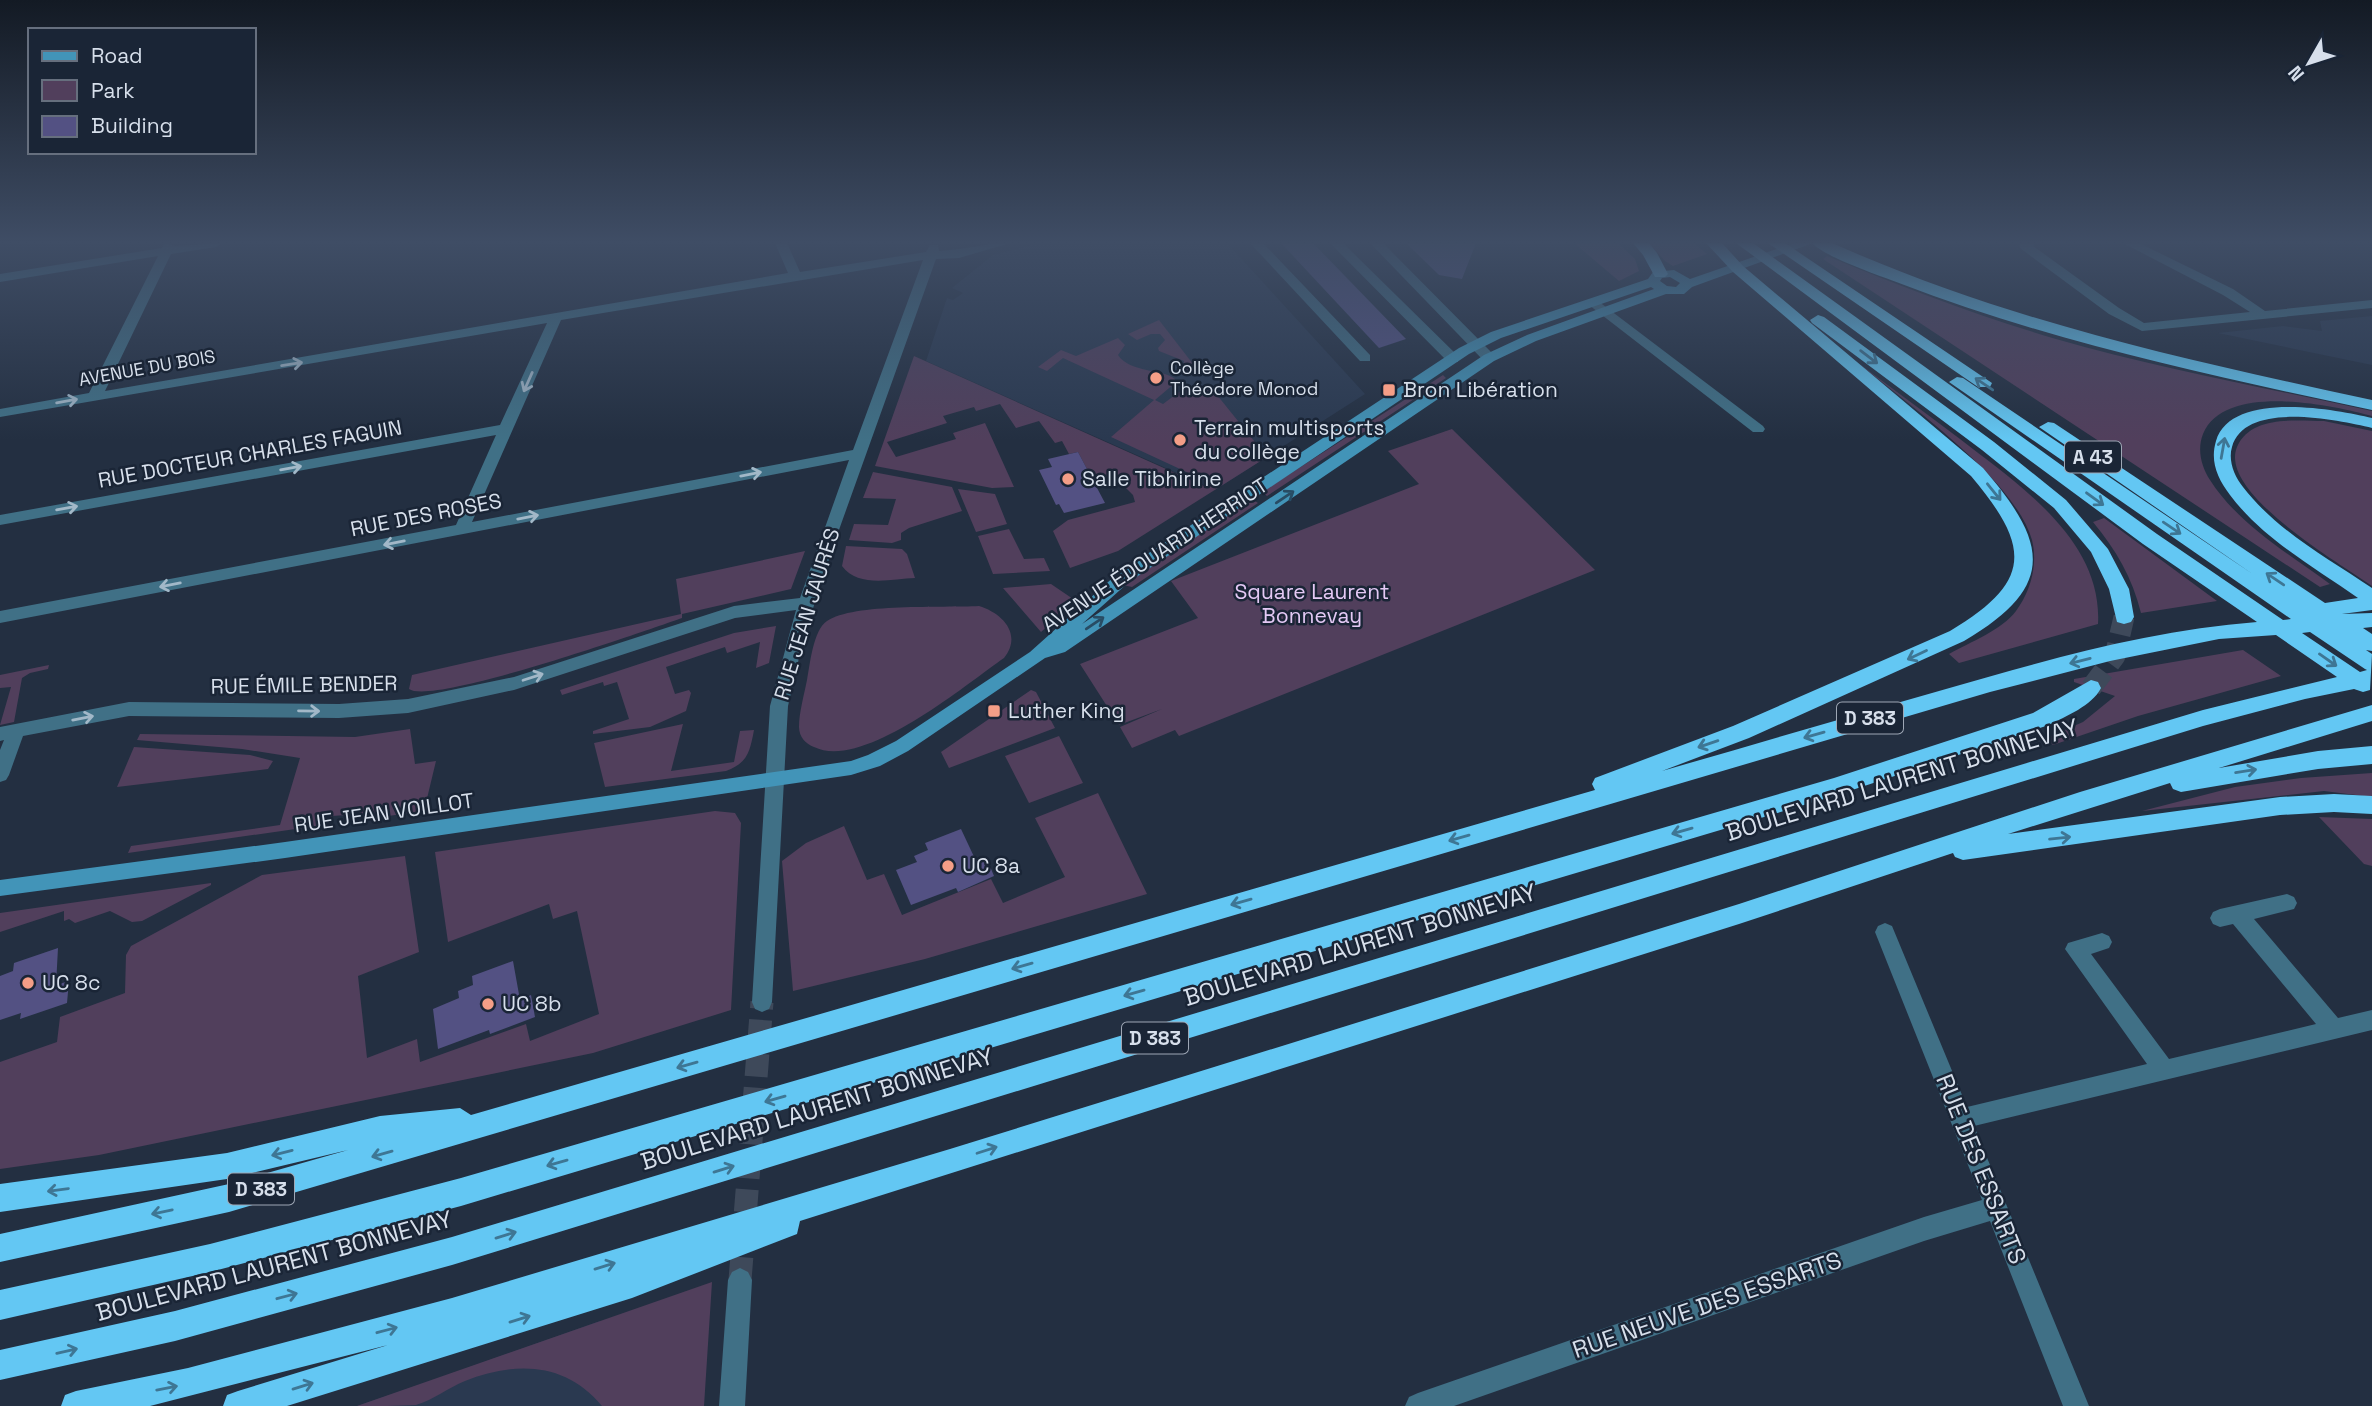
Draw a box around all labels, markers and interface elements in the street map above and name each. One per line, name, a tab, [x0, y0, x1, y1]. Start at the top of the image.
legend	[28, 28, 256, 154]
north arrow	[2274, 28, 2344, 98]
text: Road	[91, 42, 143, 69]
text: N	[2282, 61, 2310, 86]
text: Park	[91, 77, 135, 104]
text: Building	[91, 112, 173, 139]
street label: AVENUE DU BOIS	[77, 344, 217, 391]
one-way arrow	[1859, 350, 1878, 364]
place label: Collège Théodore Monod	[1170, 356, 1318, 400]
one-way arrow	[280, 357, 303, 370]
marker: Collège Théodore Monod	[1148, 370, 1164, 386]
one-way arrow	[521, 371, 534, 392]
place label: Bron Libération	[1403, 376, 1558, 403]
one-way arrow	[1975, 376, 1994, 391]
marker: Bron Libération	[1381, 382, 1397, 398]
one-way arrow	[55, 394, 78, 407]
street label: RUE DOCTEUR CHARLES FAGUIN	[96, 413, 404, 494]
place label: Terrain multisports du collège	[1194, 414, 1385, 465]
marker: Terrain multisports du collège	[1172, 432, 1188, 448]
one-way arrow	[2217, 437, 2230, 460]
road number: A 43	[2065, 442, 2121, 472]
one-way arrow	[279, 461, 302, 474]
place label: Salle Tibhirine	[1082, 465, 1222, 492]
one-way arrow	[739, 466, 762, 480]
street label: AVENUE ÉDOUARD HERRIOT	[1037, 471, 1273, 638]
marker: Salle Tibhirine	[1060, 471, 1076, 487]
one-way arrow	[1986, 483, 2001, 501]
street label: RUE DES ROSES	[348, 487, 504, 542]
one-way arrow	[1275, 490, 1294, 504]
one-way arrow	[2085, 492, 2104, 506]
one-way arrow	[55, 501, 78, 515]
one-way arrow	[516, 510, 539, 523]
one-way arrow	[2162, 521, 2181, 535]
street label: RUE JEAN JAURÈS	[768, 525, 845, 703]
one-way arrow	[383, 536, 406, 550]
one-way arrow	[2265, 572, 2285, 586]
park label: Square Laurent Bonnevay	[1234, 578, 1390, 629]
one-way arrow	[159, 579, 182, 592]
one-way arrow	[1085, 616, 1104, 630]
one-way arrow	[1907, 648, 1928, 662]
one-way arrow	[2318, 653, 2338, 667]
one-way arrow	[2069, 655, 2092, 668]
street label: RUE ÉMILE BENDER	[210, 669, 398, 700]
one-way arrow	[522, 669, 544, 682]
place label: Luther King	[1008, 697, 1125, 724]
road number: D 383	[1837, 702, 1903, 734]
marker: Luther King	[986, 703, 1002, 719]
one-way arrow	[298, 704, 321, 717]
one-way arrow	[71, 711, 94, 724]
street label: BOULEVARD LAURENT BONNEVAY	[1722, 711, 2082, 848]
one-way arrow	[1803, 729, 1825, 742]
one-way arrow	[1697, 738, 1719, 751]
one-way arrow	[2234, 764, 2257, 777]
street label: RUE JEAN VOILLOT	[292, 787, 476, 838]
one-way arrow	[1671, 826, 1693, 839]
one-way arrow	[1448, 832, 1471, 845]
one-way arrow	[2048, 832, 2071, 845]
place label: UC 8a	[962, 852, 1020, 879]
marker: UC 8a	[940, 858, 956, 874]
street label: BOULEVARD LAURENT BONNEVAY	[1180, 876, 1540, 1013]
one-way arrow	[1230, 897, 1252, 910]
one-way arrow	[1012, 961, 1034, 974]
place label: UC 8c	[42, 969, 101, 996]
marker: UC 8c	[20, 975, 36, 991]
one-way arrow	[1124, 987, 1146, 1000]
place label: UC 8b	[502, 990, 561, 1017]
marker: UC 8b	[480, 996, 496, 1012]
road number: D 383	[1122, 1022, 1188, 1054]
street label: BOULEVARD LAURENT BONNEVAY	[637, 1040, 997, 1177]
one-way arrow	[676, 1059, 698, 1072]
street label: RUE DES ESSARTS	[1929, 1069, 2034, 1268]
one-way arrow	[765, 1093, 787, 1106]
one-way arrow	[976, 1143, 998, 1156]
one-way arrow	[271, 1147, 294, 1160]
one-way arrow	[371, 1148, 393, 1161]
one-way arrow	[546, 1158, 568, 1171]
one-way arrow	[713, 1161, 735, 1174]
road number: D 383	[228, 1174, 294, 1204]
one-way arrow	[47, 1183, 69, 1196]
street label: BOULEVARD LAURENT BONNEVAY	[92, 1203, 456, 1328]
one-way arrow	[151, 1206, 174, 1220]
one-way arrow	[495, 1227, 517, 1240]
street label: RUE NEUVE DES ESSARTS	[1568, 1244, 1845, 1365]
one-way arrow	[594, 1259, 616, 1272]
one-way arrow	[276, 1289, 298, 1302]
one-way arrow	[509, 1311, 531, 1324]
one-way arrow	[375, 1323, 398, 1336]
one-way arrow	[55, 1343, 78, 1357]
one-way arrow	[292, 1378, 314, 1391]
one-way arrow	[155, 1380, 178, 1394]

